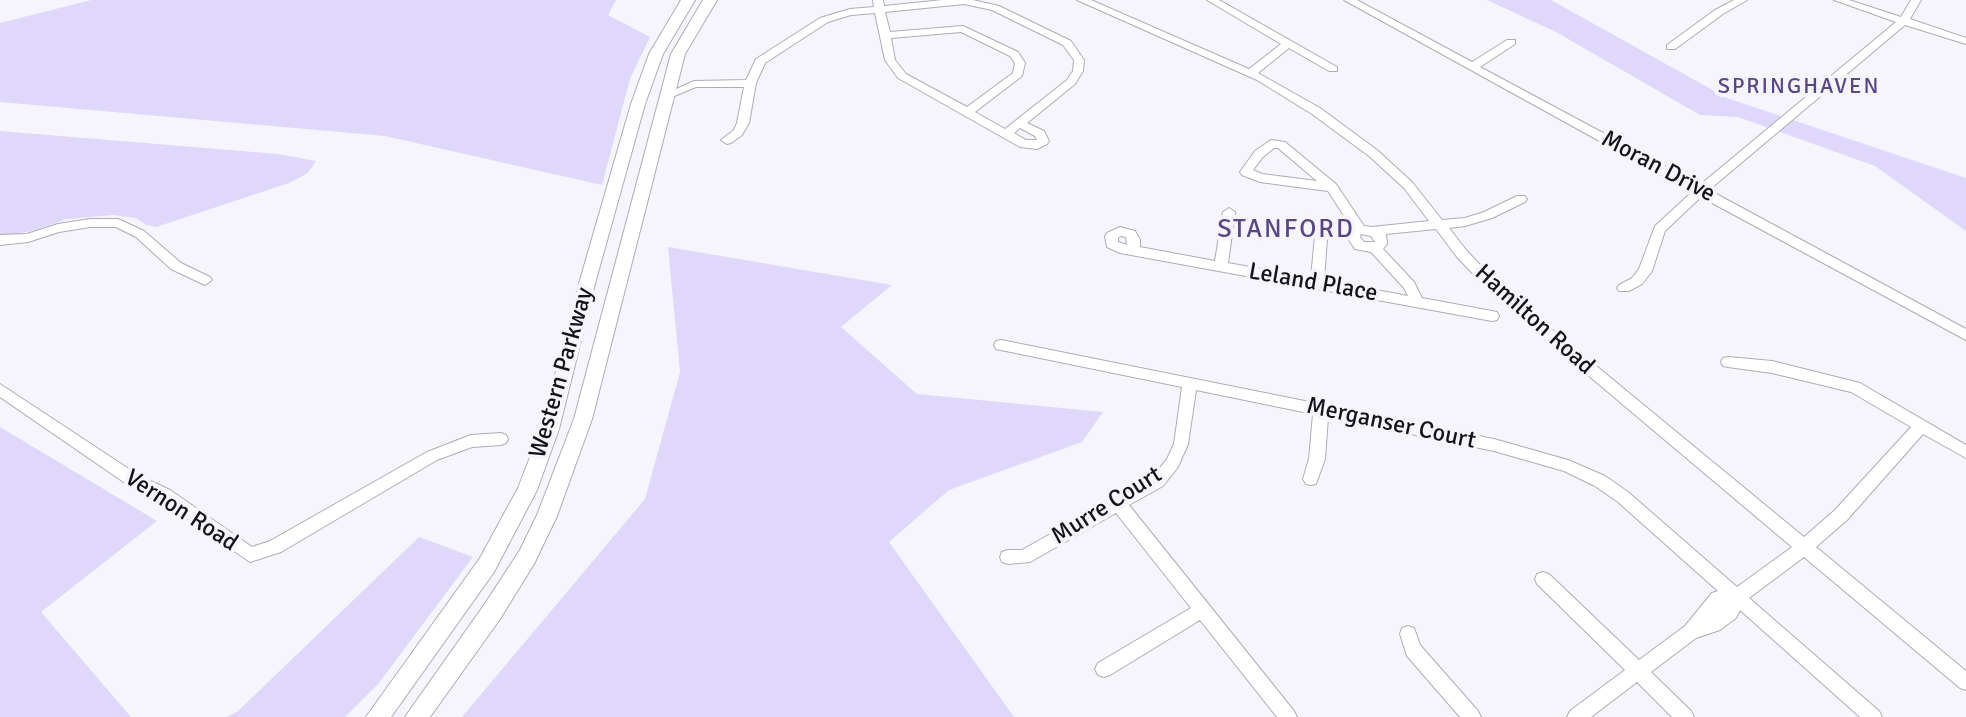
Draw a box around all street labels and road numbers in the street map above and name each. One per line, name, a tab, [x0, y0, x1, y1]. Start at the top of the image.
street label: Moran Drive	[1596, 125, 1720, 209]
street label: Leland Place	[1246, 258, 1380, 308]
street label: Hamilton Road	[1468, 259, 1600, 381]
street label: Western Parkway	[524, 285, 600, 461]
street label: Merganser Court	[1304, 392, 1478, 456]
street label: Murre Court	[1047, 461, 1167, 551]
street label: Vernon Road	[119, 464, 243, 558]

